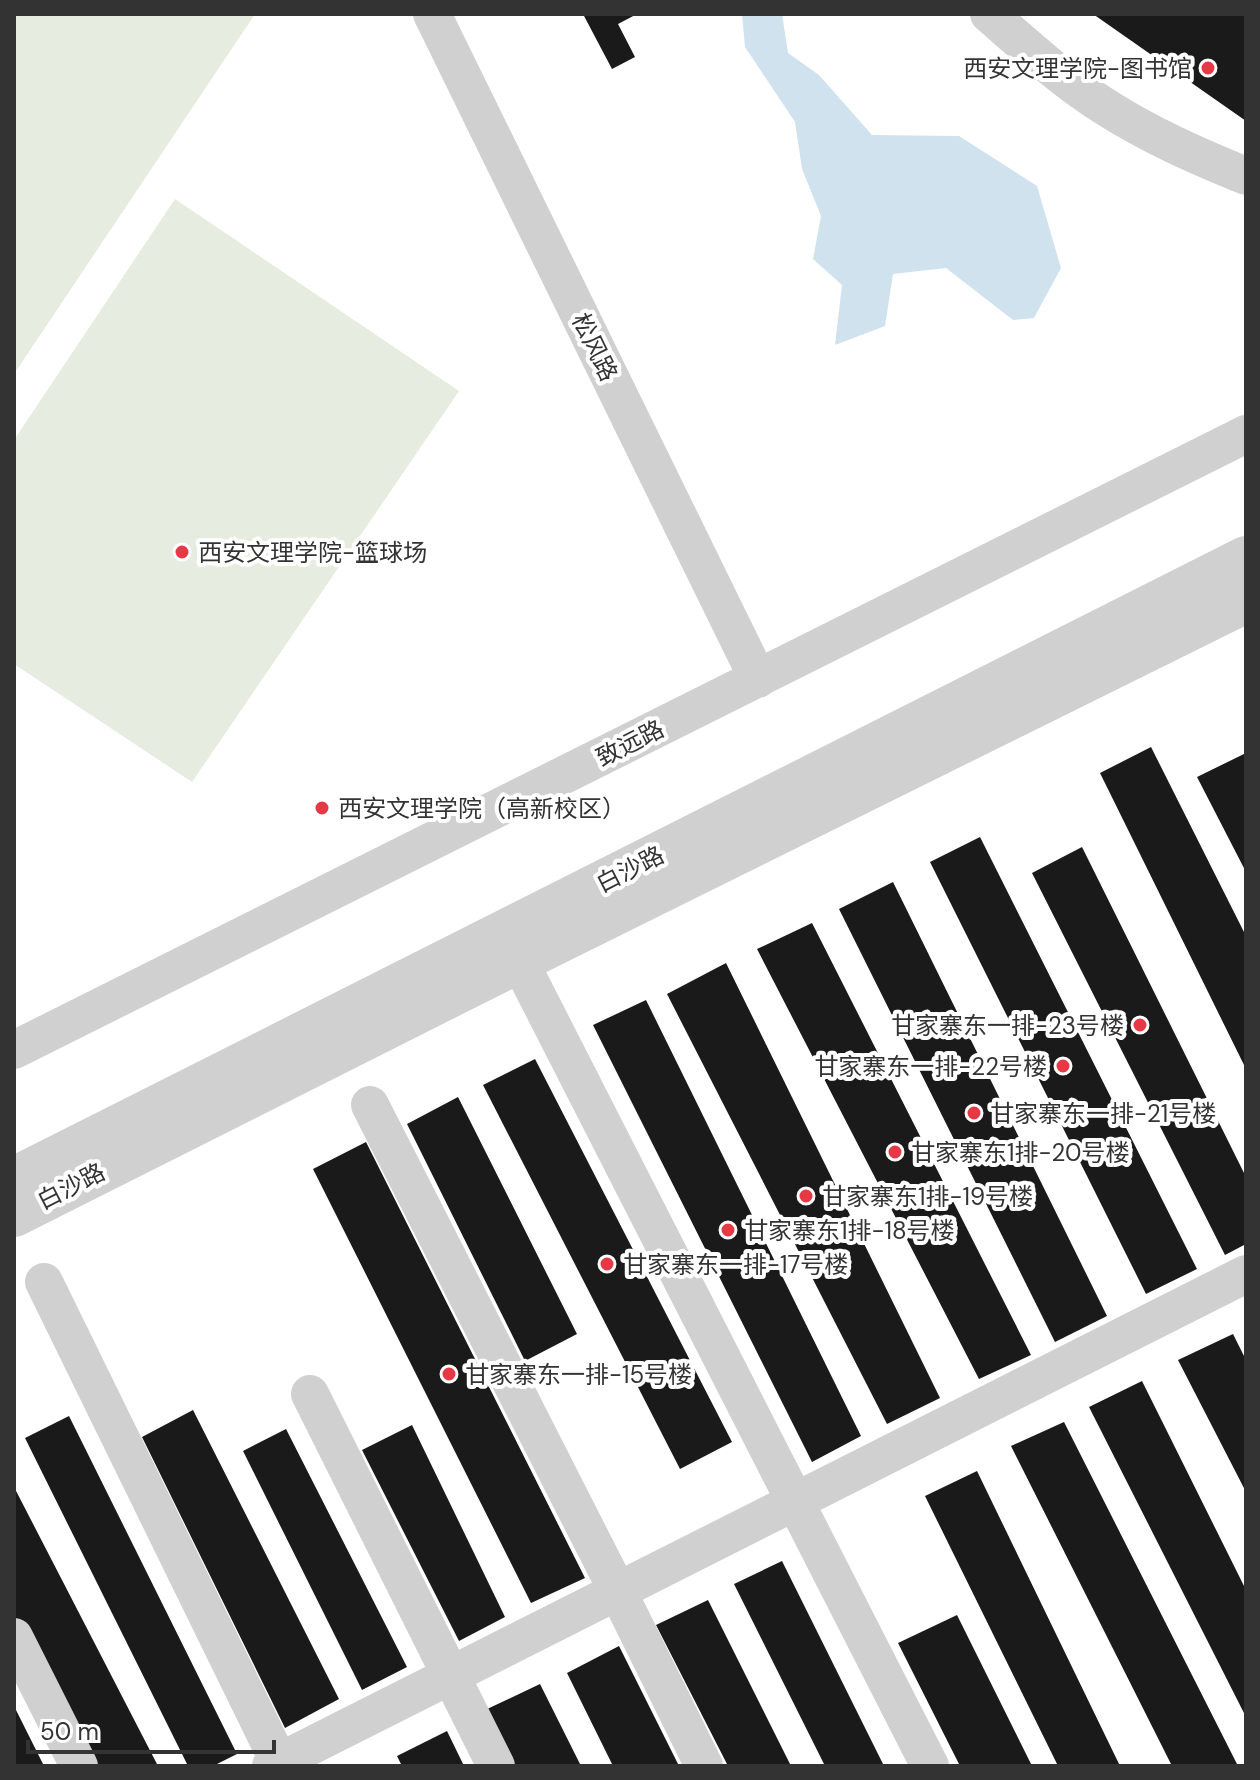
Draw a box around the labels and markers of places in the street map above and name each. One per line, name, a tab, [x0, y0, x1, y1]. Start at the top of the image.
place label: 西安文理学院-图书馆	[963, 53, 1192, 84]
marker: 西安文理学院-图书馆	[1199, 59, 1217, 77]
place label: 西安文理学院-篮球场	[198, 537, 427, 568]
marker: 西安文理学院-篮球场	[173, 543, 191, 561]
place label: 西安文理学院（高新校区）	[338, 793, 626, 824]
marker: 西安文理学院（高新校区）	[313, 799, 331, 817]
place label: 甘家寨东一排-23号楼	[891, 1010, 1124, 1041]
marker: 甘家寨东一排-23号楼	[1131, 1016, 1149, 1034]
place label: 甘家寨东一排-22号楼	[814, 1051, 1047, 1082]
marker: 甘家寨东一排-22号楼	[1054, 1057, 1072, 1075]
place label: 甘家寨东一排-21号楼	[990, 1098, 1216, 1129]
marker: 甘家寨东一排-21号楼	[965, 1104, 983, 1122]
place label: 甘家寨东1排-20号楼	[911, 1137, 1129, 1168]
marker: 甘家寨东1排-20号楼	[886, 1143, 904, 1161]
place label: 甘家寨东1排-19号楼	[822, 1181, 1033, 1212]
marker: 甘家寨东1排-19号楼	[797, 1187, 815, 1205]
place label: 甘家寨东1排-18号楼	[744, 1215, 955, 1246]
marker: 甘家寨东1排-18号楼	[719, 1221, 737, 1239]
place label: 甘家寨东一排-17号楼	[623, 1249, 848, 1280]
marker: 甘家寨东一排-17号楼	[598, 1255, 616, 1273]
place label: 甘家寨东一排-15号楼	[465, 1359, 692, 1390]
marker: 甘家寨东一排-15号楼	[440, 1365, 458, 1383]

